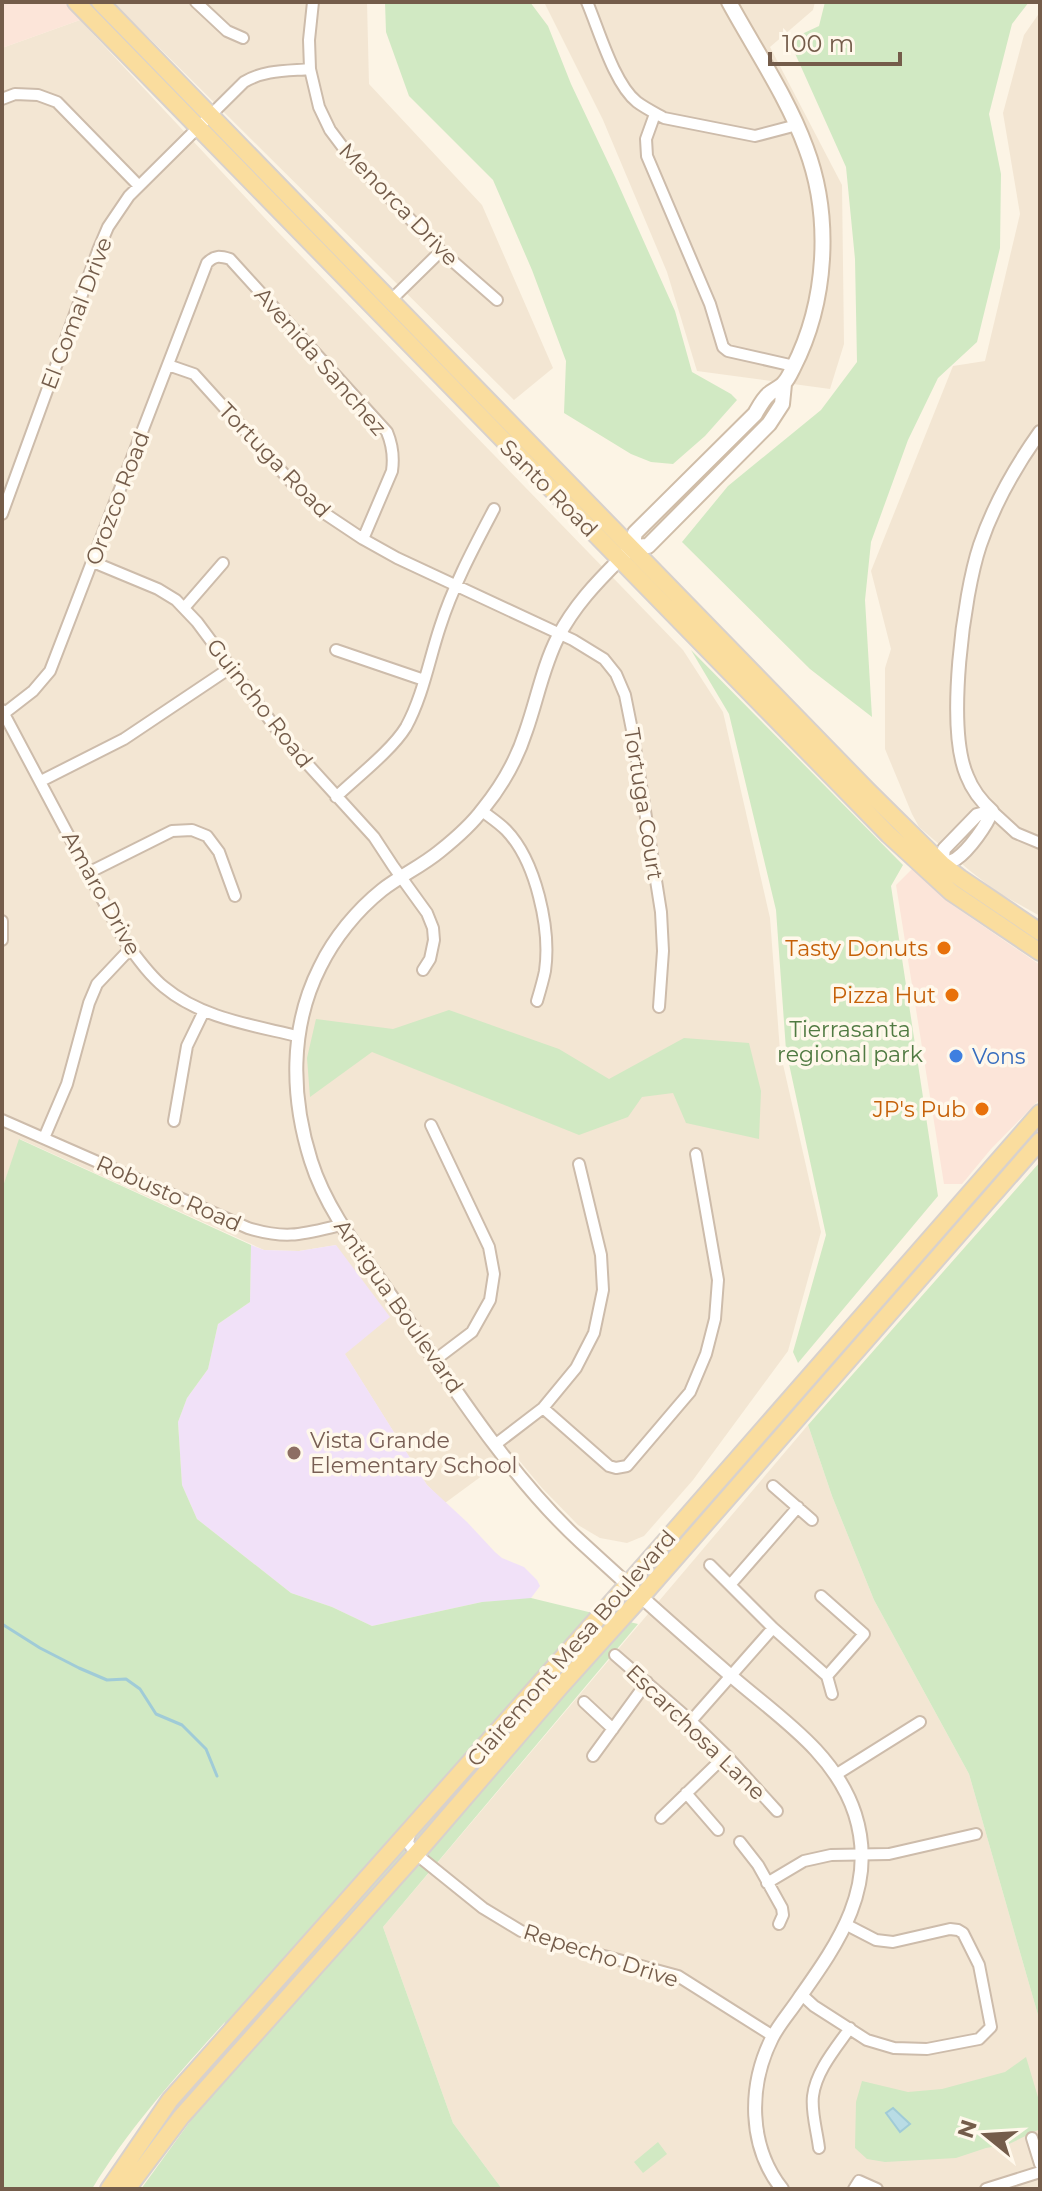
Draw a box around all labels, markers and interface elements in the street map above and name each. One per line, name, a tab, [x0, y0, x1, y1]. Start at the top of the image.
scale bar	[770, 16, 900, 66]
text: 100 m	[782, 29, 854, 58]
street label: Menorca Drive	[333, 137, 464, 271]
street label: El Comal Drive	[35, 233, 118, 393]
street label: Avenida Sanchez	[249, 282, 392, 441]
street label: Tortuga Road	[213, 397, 336, 523]
street label: Orozco Road	[80, 428, 155, 569]
street label: Santo Road	[494, 434, 603, 543]
street label: Guincho Road	[201, 633, 318, 773]
street label: Tortuga Court	[618, 726, 669, 882]
street label: Amaro Drive	[56, 826, 147, 960]
place label: Tasty Donuts	[785, 935, 928, 962]
marker: Tasty Donuts	[935, 939, 953, 957]
place label: Pizza Hut	[831, 982, 936, 1009]
marker: Pizza Hut	[943, 986, 961, 1004]
park label: Tierrasanta regional park	[777, 1016, 924, 1068]
place label: Vons	[972, 1043, 1026, 1070]
marker: Vons	[947, 1047, 965, 1065]
place label: JP's Pub	[872, 1096, 966, 1123]
marker: JP's Pub	[973, 1100, 991, 1118]
street label: Robusto Road	[92, 1149, 245, 1237]
street label: Antigua Boulevard	[328, 1214, 469, 1398]
place label: Vista Grande Elementary School	[310, 1427, 517, 1479]
marker: Vista Grande Elementary School	[285, 1444, 303, 1462]
street label: Clairemont Mesa Boulevard	[461, 1524, 682, 1772]
street label: Escarchosa Lane	[620, 1659, 771, 1806]
street label: Repecho Drive	[520, 1918, 682, 1993]
north arrow	[946, 2095, 1026, 2175]
text: N	[952, 2116, 983, 2142]

